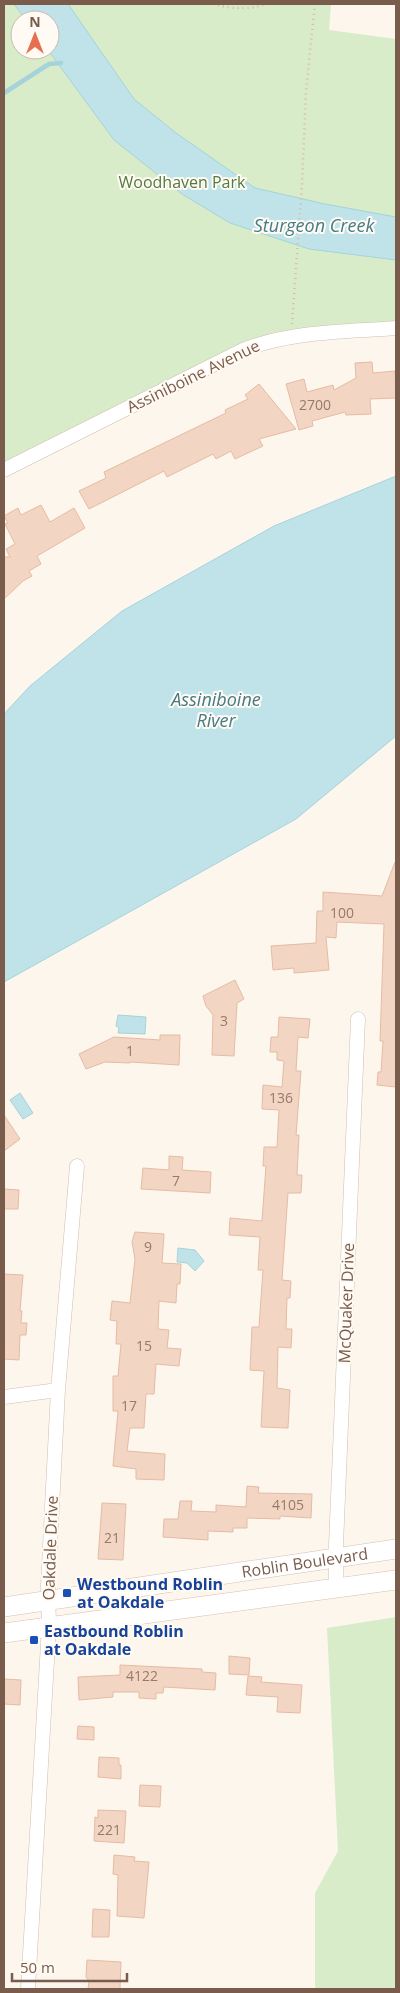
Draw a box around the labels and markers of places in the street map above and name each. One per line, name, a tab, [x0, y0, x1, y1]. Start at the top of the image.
place label: Westbound Roblin at Oakdale	[77, 1573, 223, 1613]
marker: Westbound Roblin at Oakdale	[61, 1587, 73, 1599]
place label: Eastbound Roblin at Oakdale	[44, 1620, 184, 1660]
marker: Eastbound Roblin at Oakdale	[28, 1634, 40, 1646]

